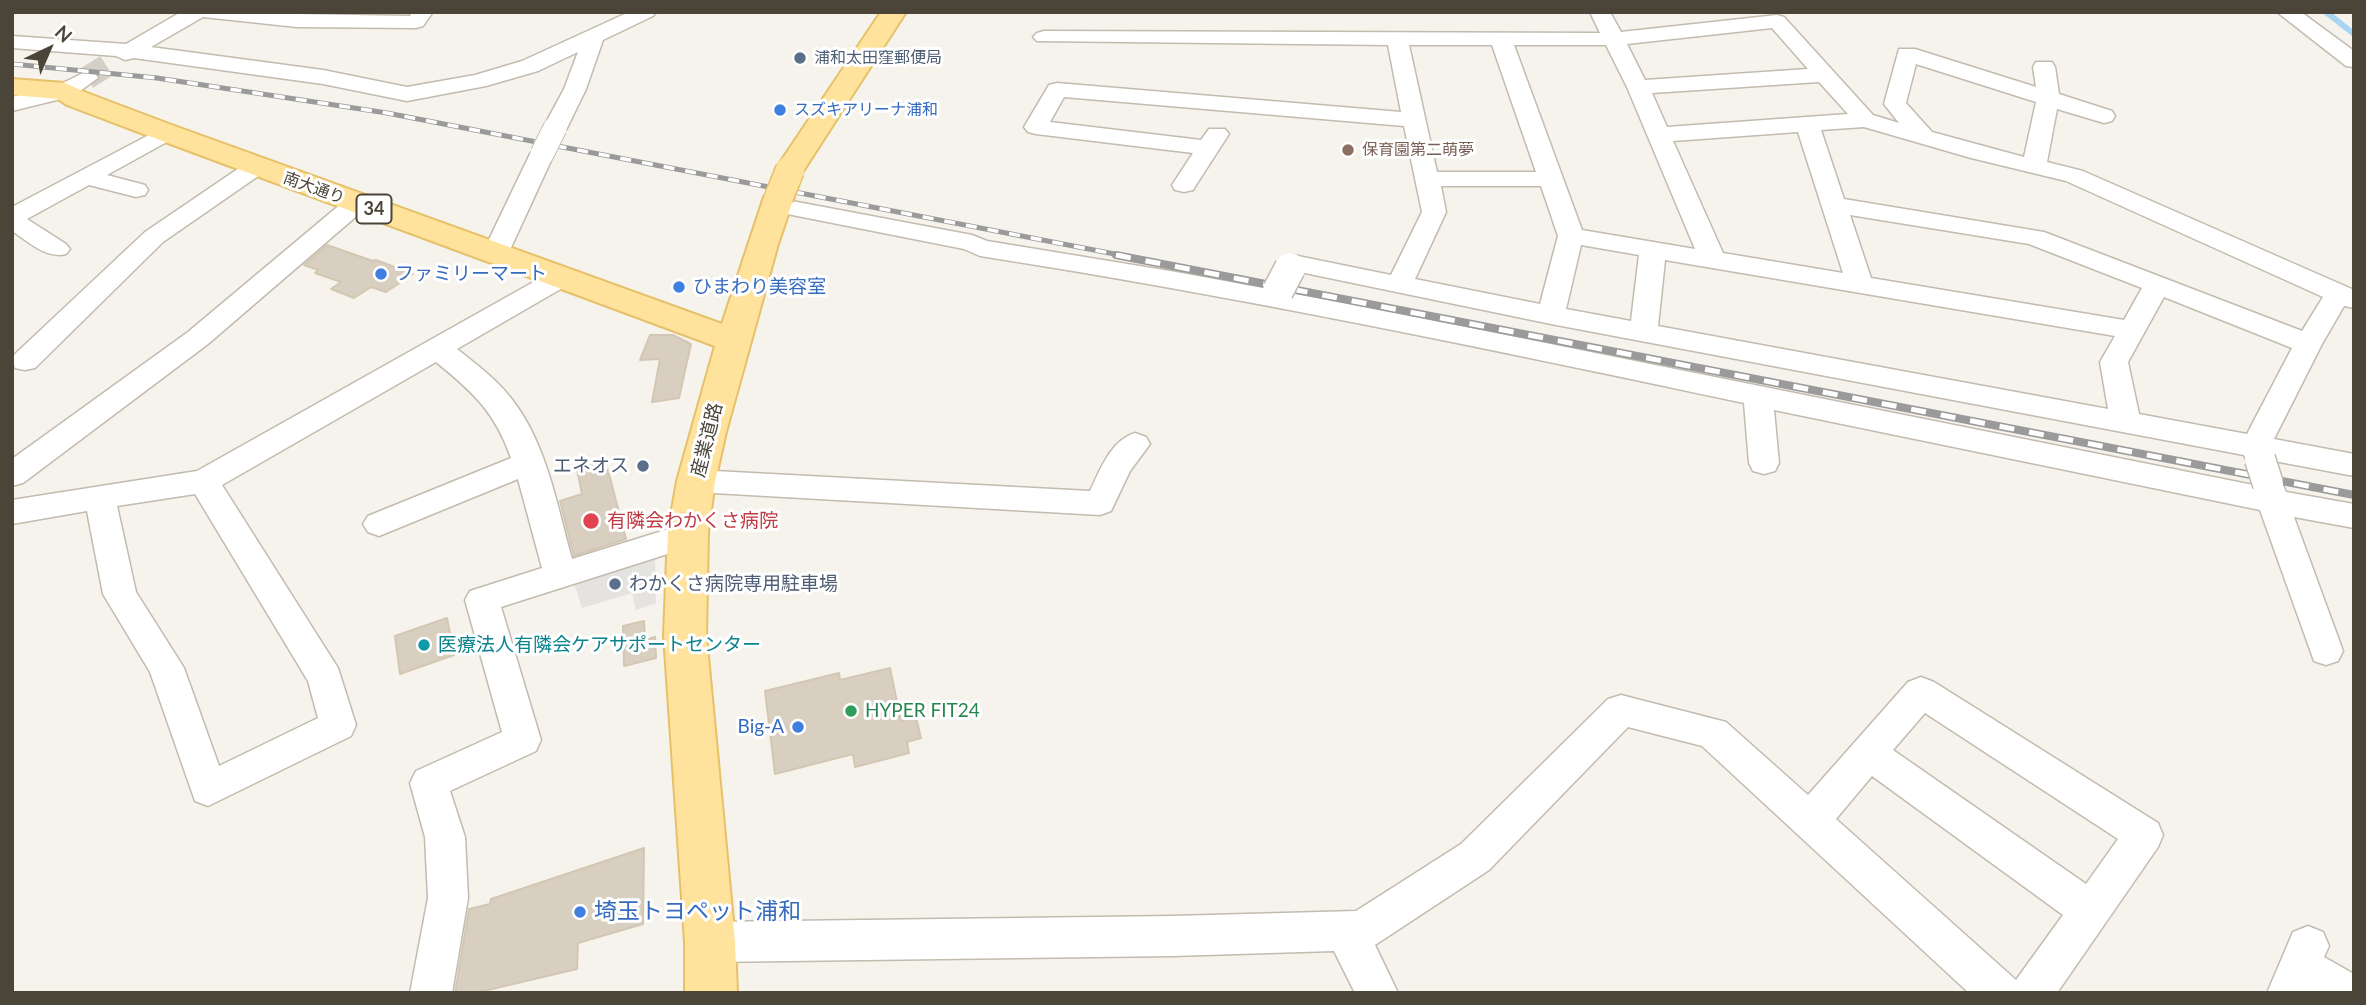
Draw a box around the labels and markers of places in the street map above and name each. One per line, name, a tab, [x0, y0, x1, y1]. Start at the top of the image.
place label: 浦和太田窪郵便局	[814, 48, 942, 68]
marker: 浦和太田窪郵便局	[792, 50, 808, 66]
place label: スズキアリーナ浦和	[794, 100, 938, 120]
marker: スズキアリーナ浦和	[772, 102, 788, 118]
place label: 保育園第二萌夢	[1362, 140, 1474, 160]
marker: 保育園第二萌夢	[1340, 142, 1356, 158]
place label: ファミリーマート	[395, 263, 547, 285]
marker: ファミリーマート	[373, 266, 389, 282]
place label: ひまわり美容室	[693, 276, 826, 298]
marker: ひまわり美容室	[671, 279, 687, 295]
place label: エネオス	[553, 455, 629, 477]
marker: エネオス	[635, 458, 651, 474]
place label: 有隣会わかくさ病院	[607, 510, 778, 532]
marker: 有隣会わかくさ病院	[581, 511, 601, 531]
place label: わかくさ病院専用駐車場	[629, 573, 838, 595]
marker: わかくさ病院専用駐車場	[607, 576, 623, 592]
place label: 医療法人有隣会ケアサポートセンター	[438, 634, 761, 656]
marker: 医療法人有隣会ケアサポートセンター	[416, 637, 432, 653]
place label: HYPER FIT24	[865, 700, 980, 722]
marker: HYPER FIT24	[843, 703, 859, 719]
place label: Big-A	[738, 716, 784, 738]
marker: Big-A	[790, 719, 806, 735]
place label: 埼玉トヨペット浦和	[594, 898, 801, 926]
marker: 埼玉トヨペット浦和	[572, 904, 588, 920]

